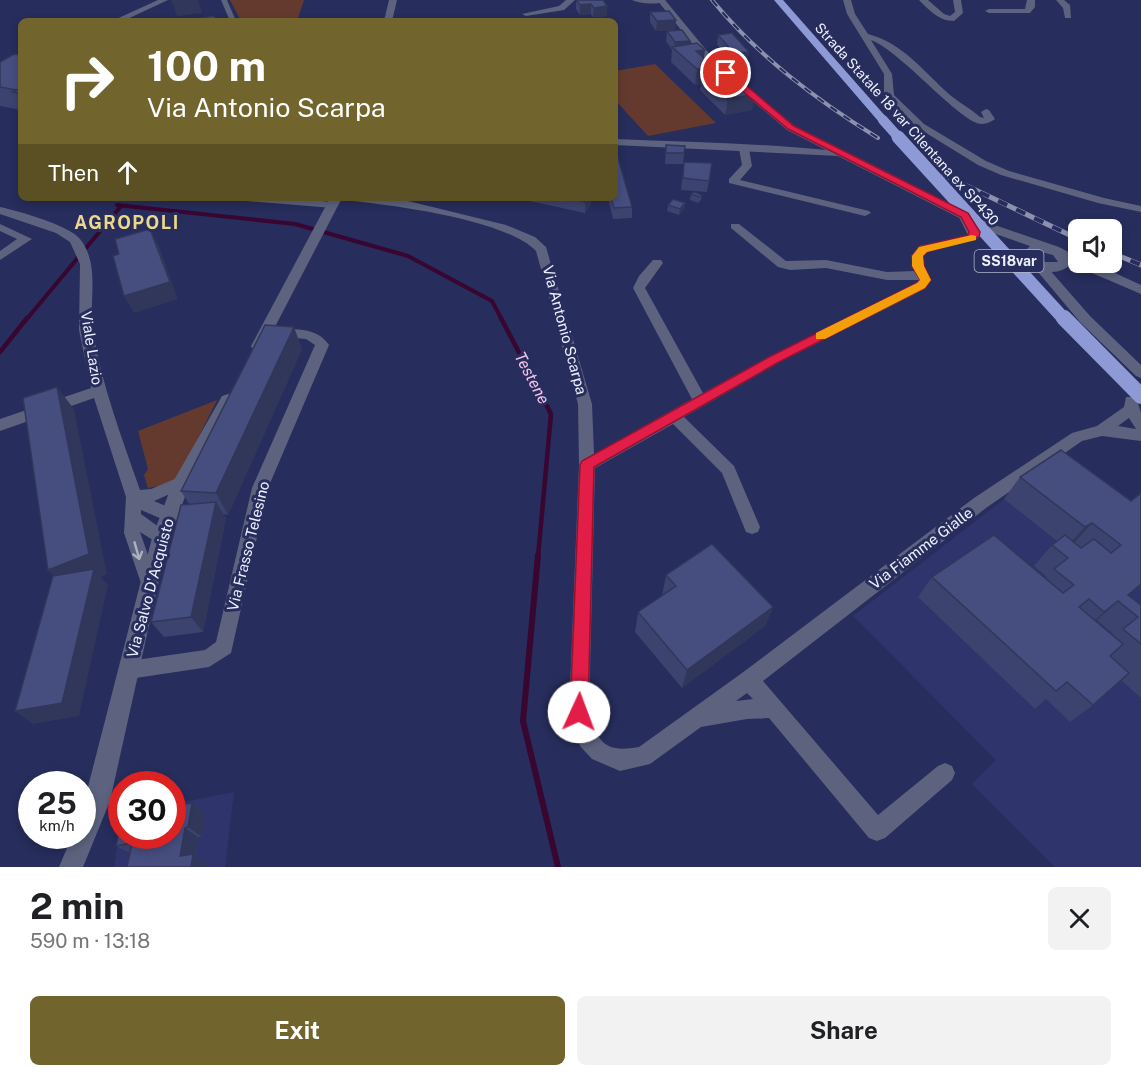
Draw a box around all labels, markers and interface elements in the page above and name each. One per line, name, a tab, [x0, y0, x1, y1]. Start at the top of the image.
street label: Strada Statale 18 var Cilentana ex SP430	[812, 19, 1002, 229]
text: 100 m	[147, 41, 266, 90]
icon: right	[48, 42, 126, 120]
pin	[700, 47, 751, 98]
icon: arrive	[709, 56, 742, 89]
text: Via Antonio Scarpa	[147, 91, 386, 123]
icon: ahead	[111, 156, 144, 189]
text: Then	[48, 160, 99, 186]
district label: AGROPOLI	[74, 212, 180, 233]
map controls	[1068, 219, 1122, 273]
button: sound	[1068, 219, 1122, 273]
road number: SS18var	[974, 250, 1044, 272]
street label: Via Antonio Scarpa	[540, 264, 590, 396]
street label: Viale Lazio	[78, 310, 106, 386]
water label: Testene	[510, 349, 554, 408]
street label: Via Frasso Telesino	[224, 479, 272, 613]
street label: Via Fiamme Gialle	[866, 504, 976, 592]
street label: Via Salvo D'Acquisto	[123, 517, 177, 659]
one-way arrow	[132, 541, 143, 560]
position arrow	[547, 680, 611, 744]
speed limit sign: 30	[108, 771, 186, 849]
text: 25	[37, 785, 77, 821]
text: km/h	[39, 817, 75, 834]
text: 2 min	[30, 885, 124, 927]
button: close	[1048, 887, 1111, 950]
text: 590 m · 13:18	[30, 929, 150, 953]
button: Exit	[30, 996, 565, 1065]
button: Share	[577, 996, 1111, 1065]

